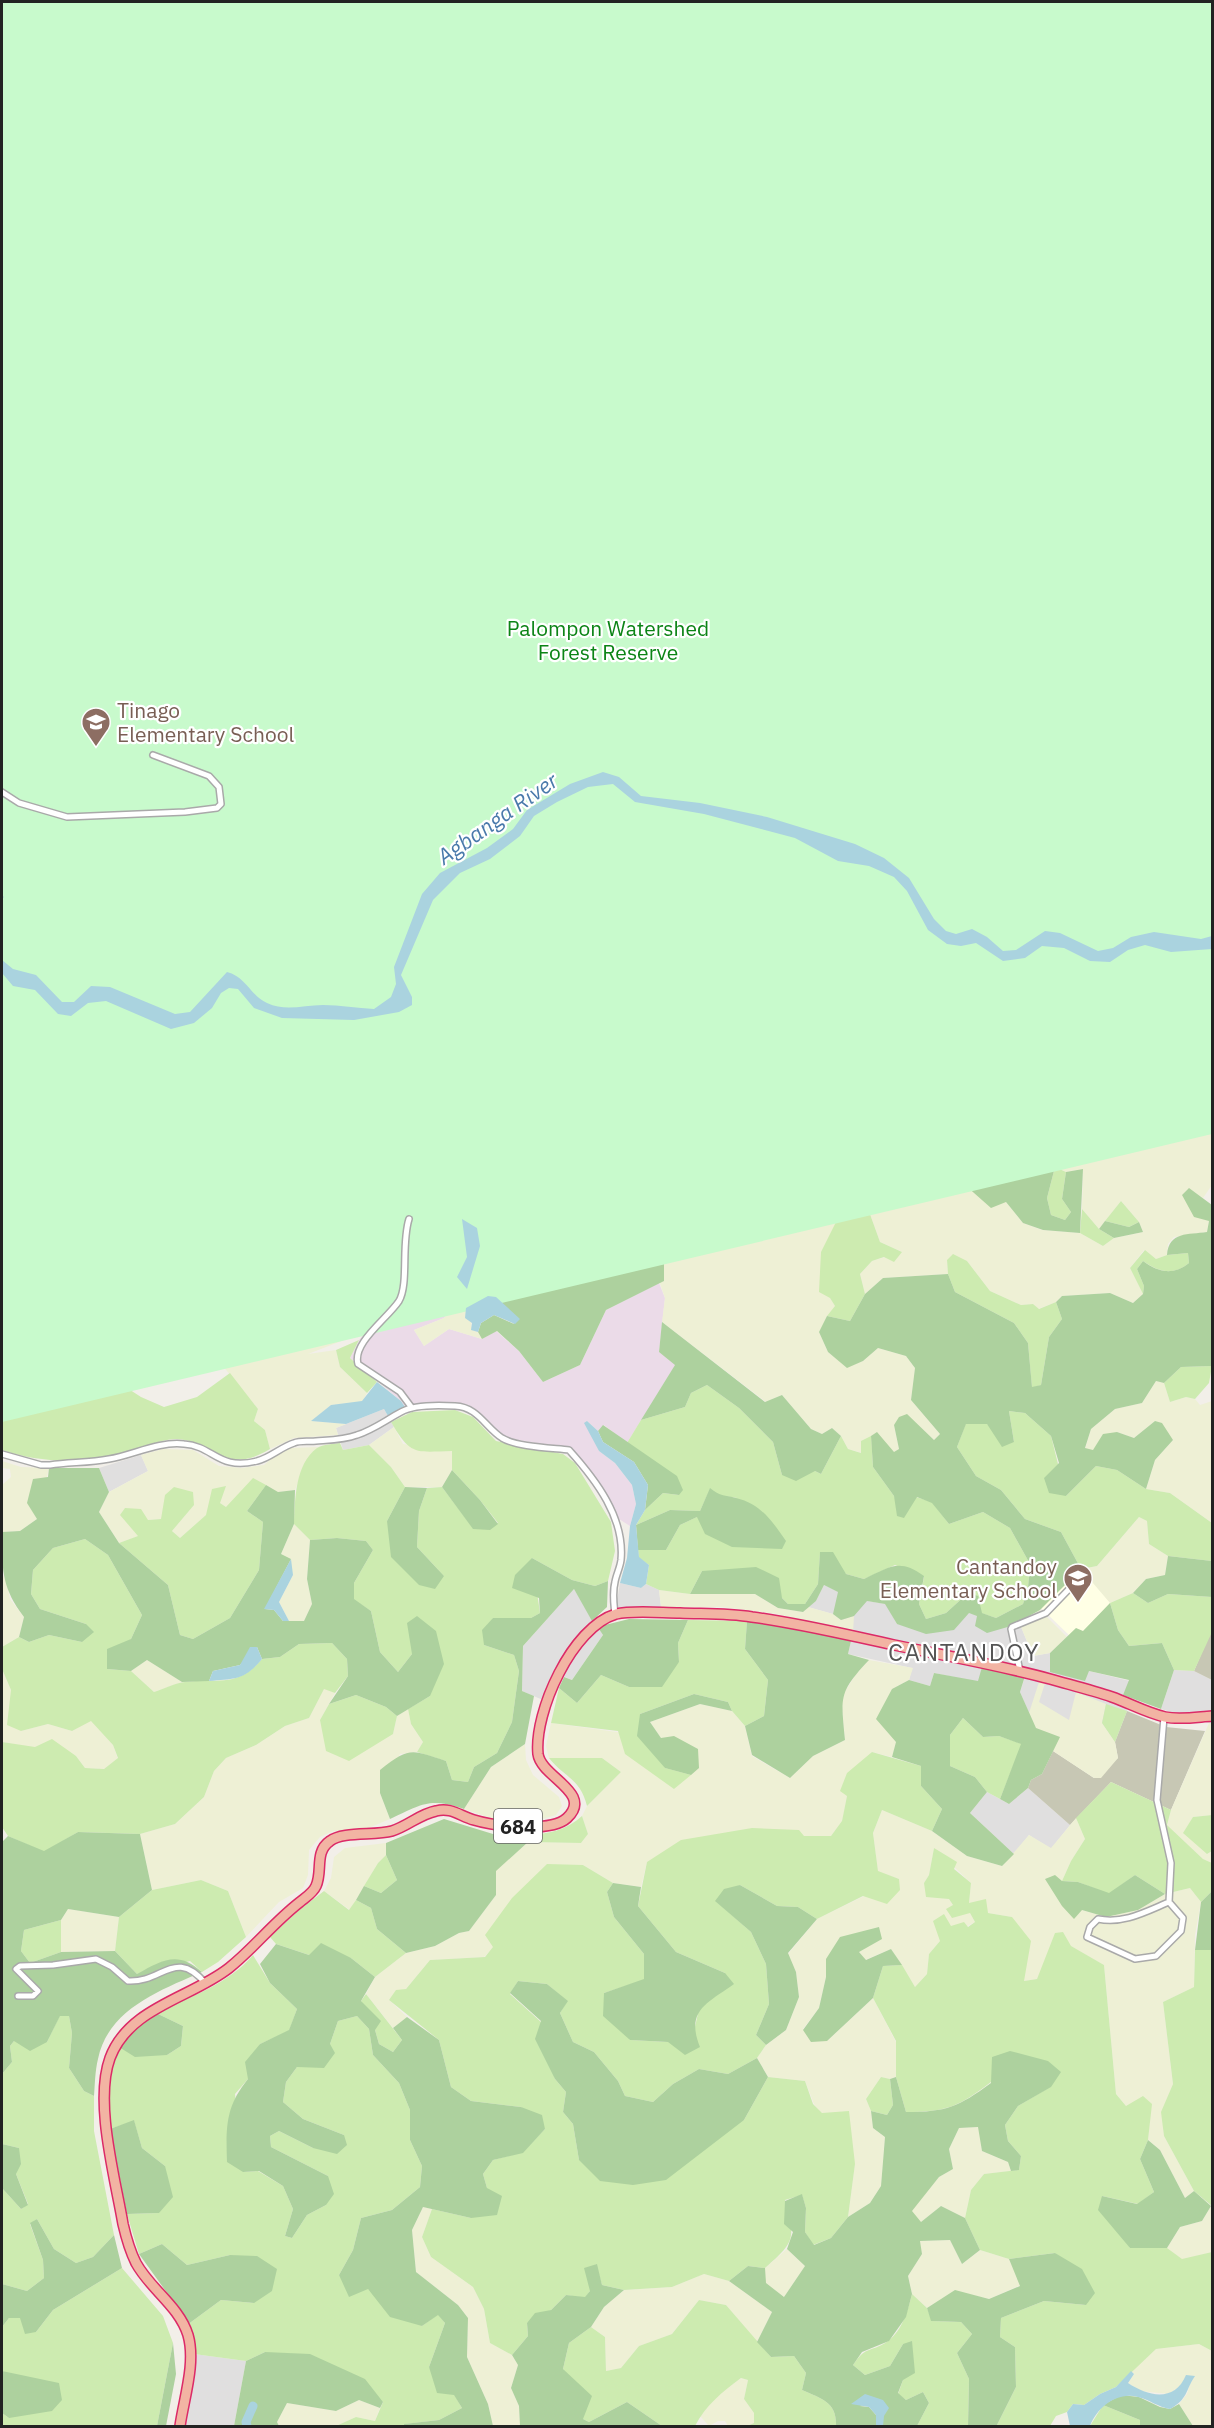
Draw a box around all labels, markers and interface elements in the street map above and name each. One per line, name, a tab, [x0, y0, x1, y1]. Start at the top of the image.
park label: Palompon Watershed Forest Reserve	[507, 614, 709, 666]
place label: Tinago Elementary School	[117, 696, 294, 748]
school or university icon: Tinago Elementary School	[80, 706, 112, 748]
water label: Agbanga River	[430, 765, 564, 871]
place label: Cantandoy Elementary School	[880, 1552, 1058, 1604]
school or university icon: Cantandoy Elementary School	[1062, 1562, 1094, 1604]
district label: CANTANDOY	[888, 1636, 1040, 1668]
road number: 684	[494, 1809, 542, 1843]

